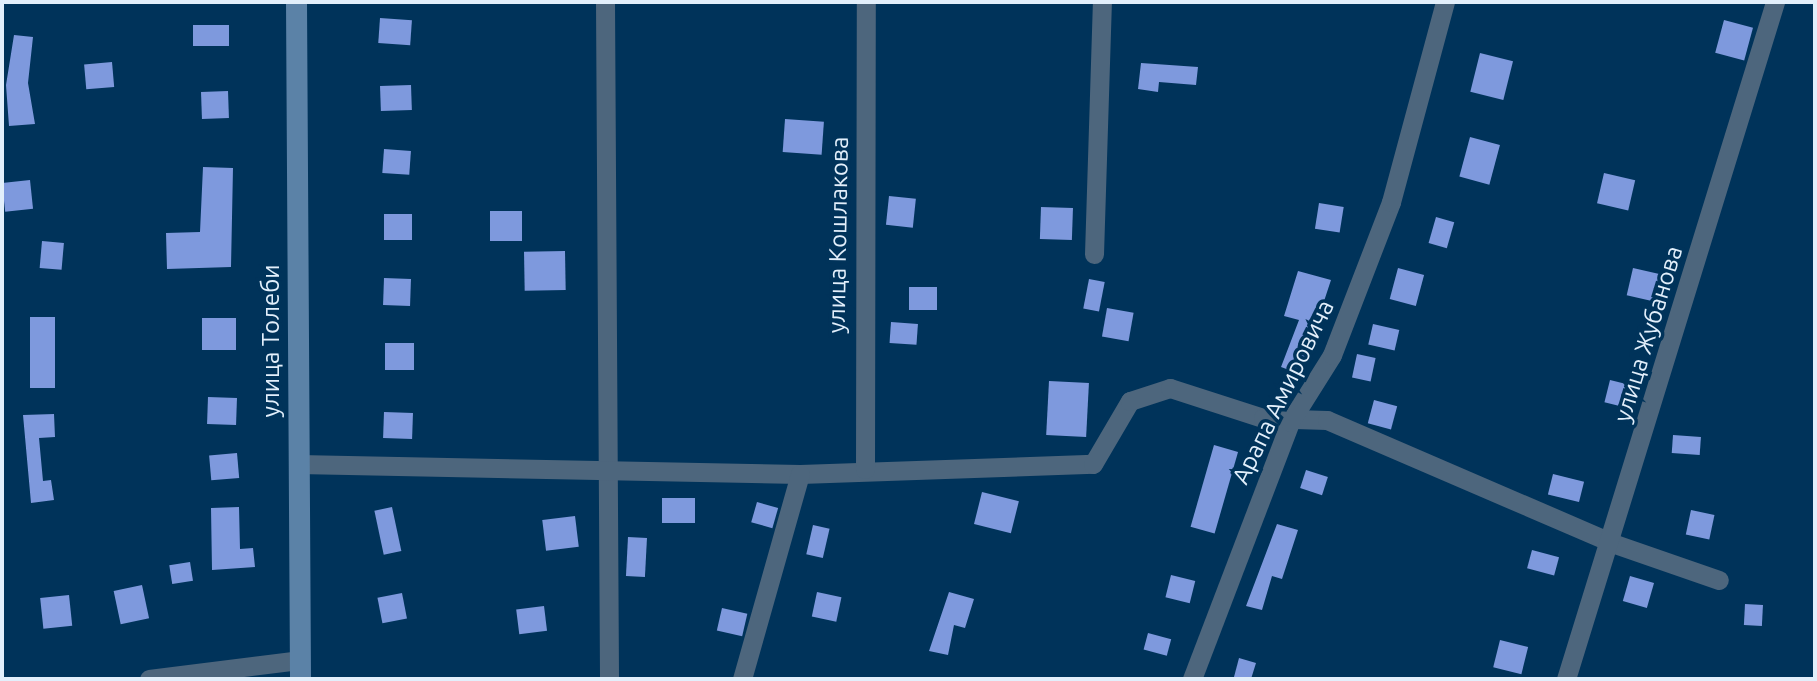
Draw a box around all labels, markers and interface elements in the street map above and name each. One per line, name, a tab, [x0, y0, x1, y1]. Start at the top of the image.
street label: улица Кошлакова	[822, 136, 854, 334]
street label: улица Жубанова	[1608, 242, 1688, 426]
street label: улица Толеби	[257, 265, 285, 417]
street label: Арапа Амировича	[1226, 295, 1340, 489]

